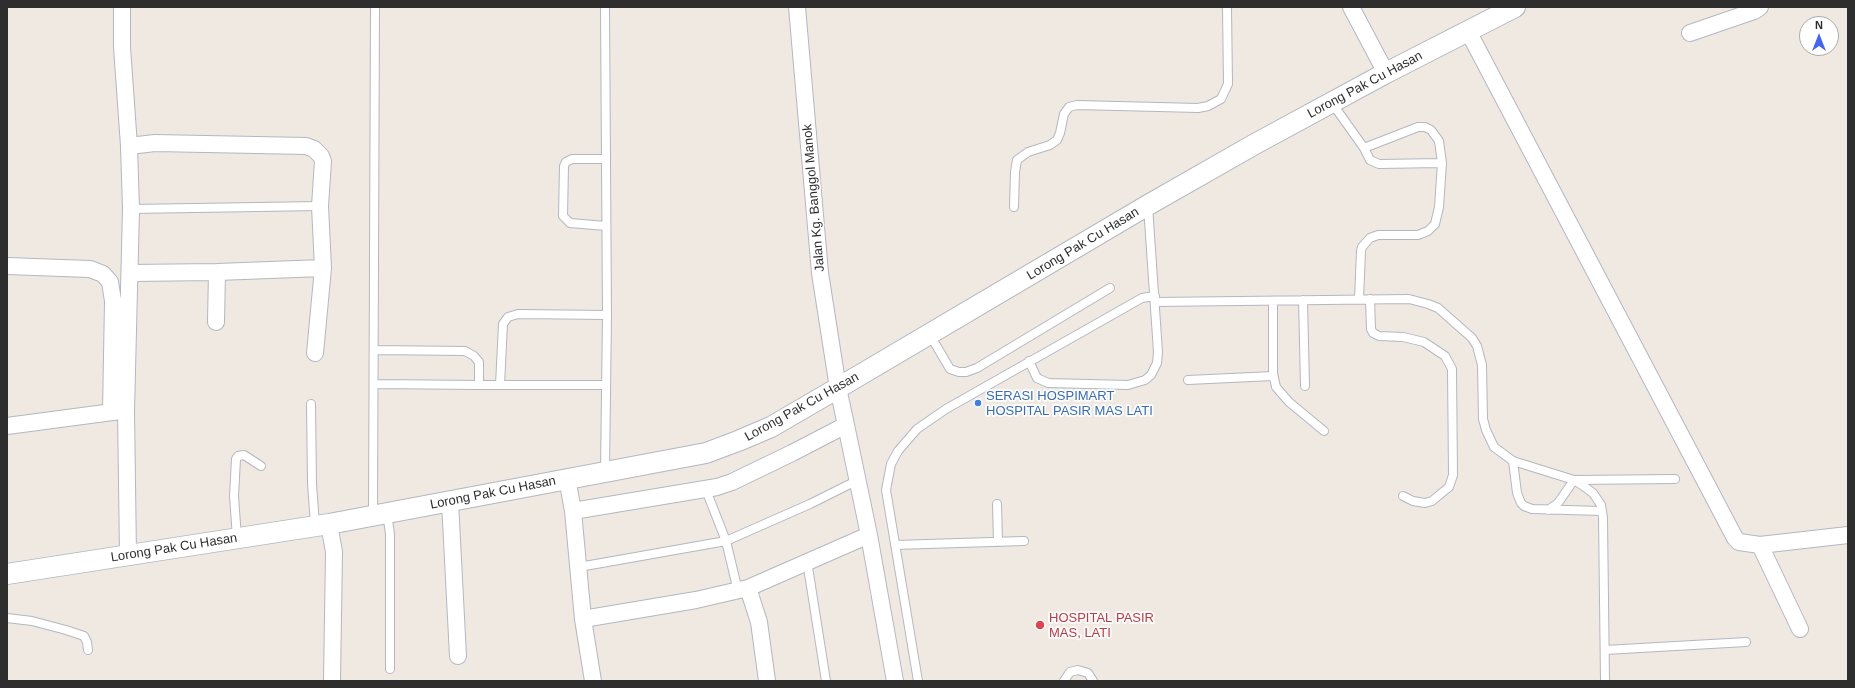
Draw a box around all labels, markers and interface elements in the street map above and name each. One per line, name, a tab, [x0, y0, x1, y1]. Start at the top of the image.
north arrow	[1799, 16, 1839, 56]
text: N	[1815, 19, 1823, 31]
street label: Lorong Pak Cu Hasan	[1305, 48, 1425, 122]
street label: Jalan Kg. Banggol Manok	[800, 124, 828, 272]
street label: Lorong Pak Cu Hasan	[1024, 204, 1142, 284]
street label: Lorong Pak Cu Hasan	[742, 369, 862, 445]
place label: SERASI HOSPIMART HOSPITAL PASIR MAS LATI	[986, 388, 1153, 419]
marker: SERASI HOSPIMART HOSPITAL PASIR MAS LATI	[973, 398, 983, 408]
street label: Lorong Pak Cu Hasan	[429, 473, 557, 513]
street label: Lorong Pak Cu Hasan	[110, 530, 238, 566]
place label: HOSPITAL PASIR MAS, LATI	[1049, 610, 1154, 641]
marker: HOSPITAL PASIR MAS, LATI	[1034, 619, 1046, 631]

